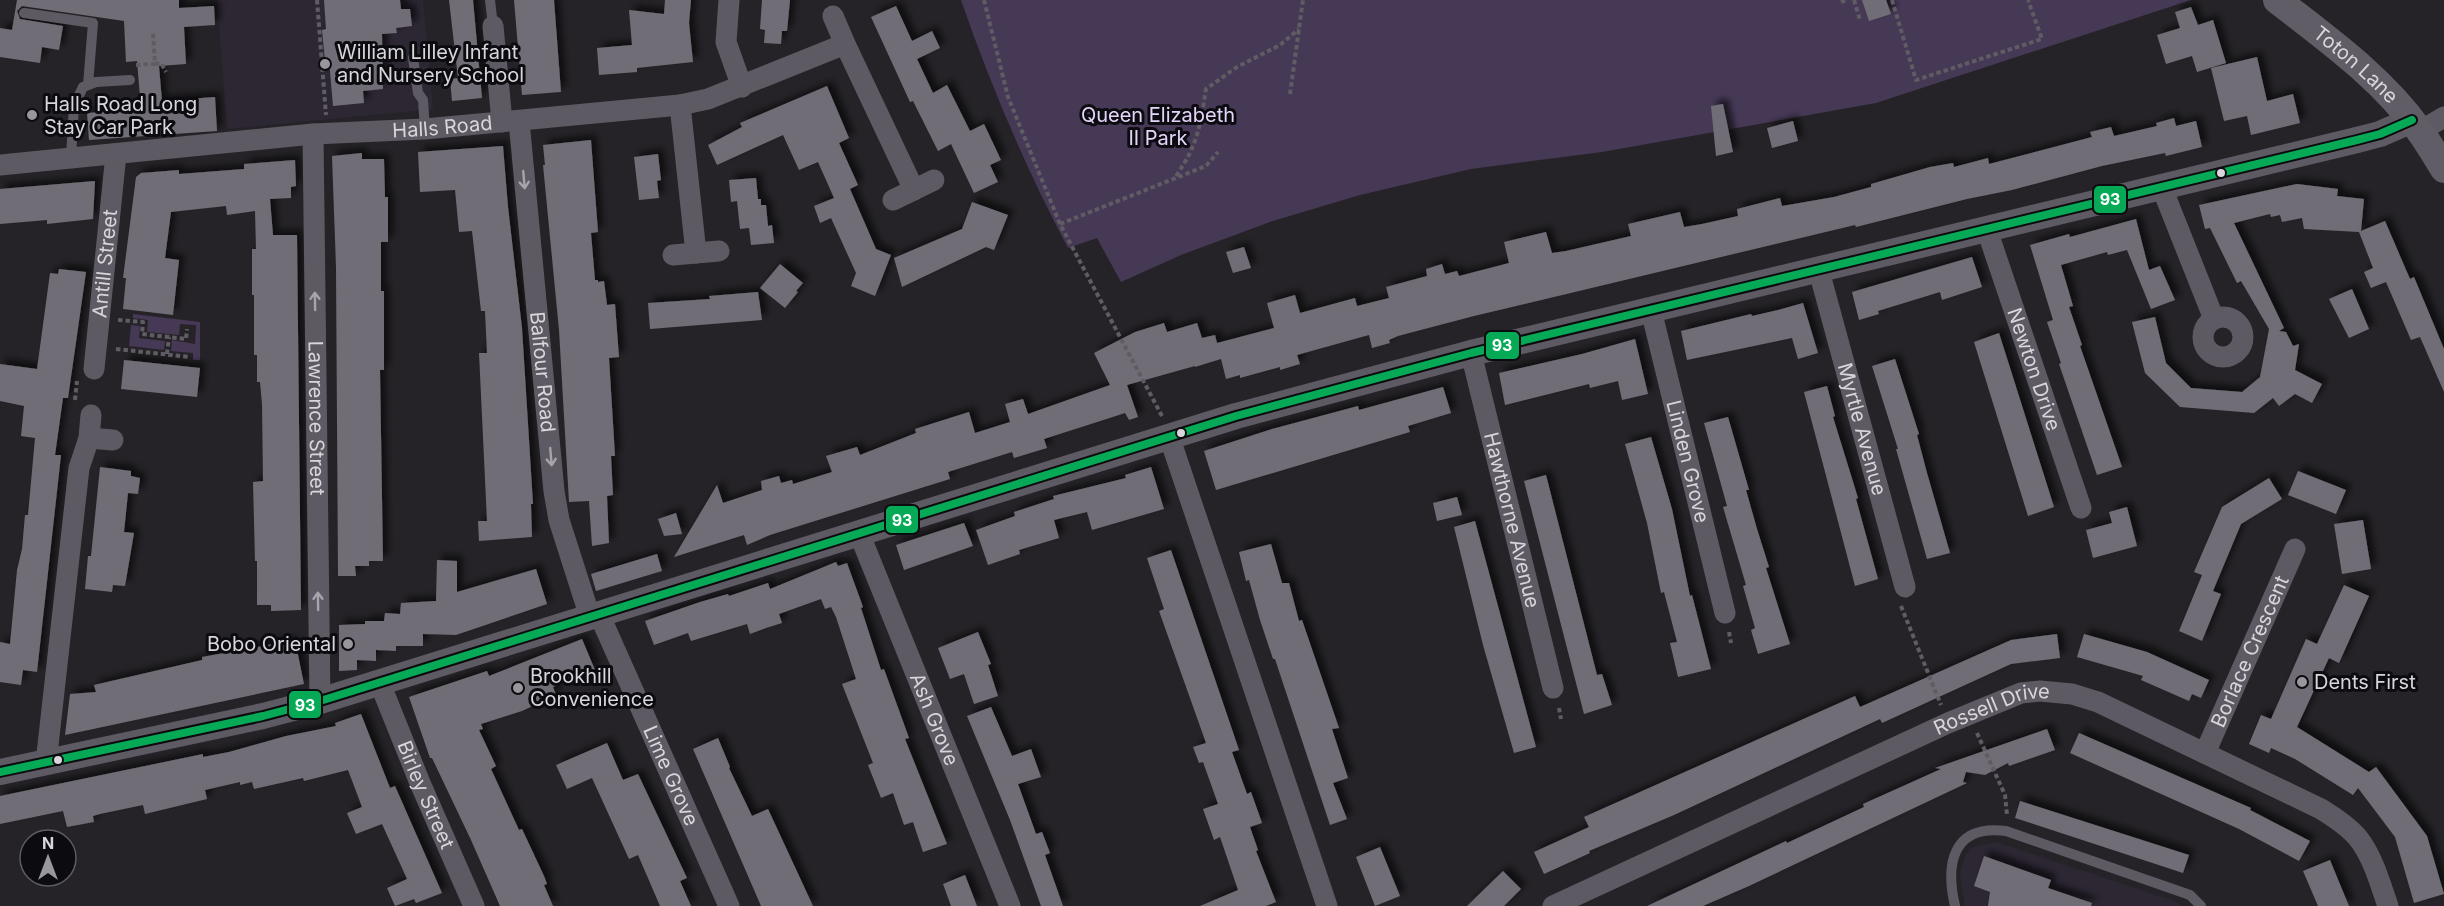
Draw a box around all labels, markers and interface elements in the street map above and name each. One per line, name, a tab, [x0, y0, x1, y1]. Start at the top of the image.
street label: Toton Lane	[2309, 21, 2403, 108]
place label: William Lilley Infant and Nursery School	[337, 40, 524, 87]
marker: William Lilley Infant and Nursery School	[318, 57, 332, 71]
place label: Halls Road Long Stay Car Park	[44, 92, 197, 139]
park label: Queen Elizabeth II Park	[1081, 103, 1235, 150]
marker: Halls Road Long Stay Car Park	[25, 108, 39, 122]
street label: Halls Road	[392, 111, 493, 142]
unlabelled marker	[2215, 167, 2227, 179]
one-way arrow	[519, 169, 530, 189]
line badge: 93	[2093, 185, 2127, 214]
text: 93	[2100, 189, 2120, 209]
street label: Antill Street	[87, 208, 122, 319]
one-way arrow	[309, 291, 320, 311]
street label: Newton Drive	[2002, 305, 2066, 434]
street label: Balfour Road	[525, 310, 560, 433]
line badge: 93	[1485, 331, 1520, 360]
text: 93	[1492, 335, 1512, 355]
street label: Lawrence Street	[304, 340, 329, 496]
street label: Myrtle Avenue	[1833, 360, 1892, 498]
street label: Linden Grove	[1661, 398, 1715, 525]
unlabelled marker	[1175, 427, 1187, 439]
street label: Hawthorne Avenue	[1479, 430, 1545, 610]
one-way arrow	[546, 447, 557, 467]
line badge: 93	[885, 505, 919, 534]
text: 93	[892, 510, 912, 530]
street label: Borlace Crescent	[2206, 571, 2294, 731]
one-way arrow	[312, 591, 324, 611]
place label: Bobo Oriental	[207, 632, 336, 656]
marker: Bobo Oriental	[341, 637, 355, 651]
place label: Brookhill Convenience	[530, 664, 654, 711]
street label: Ash Grove	[905, 669, 964, 769]
place label: Dents First	[2314, 670, 2416, 694]
marker: Dents First	[2295, 675, 2309, 689]
street label: Rossell Drive	[1930, 679, 2051, 740]
marker: Brookhill Convenience	[511, 681, 525, 695]
line badge: 93	[288, 690, 322, 719]
text: 93	[295, 695, 315, 715]
street label: Lime Grove	[638, 722, 704, 830]
street label: Birley Street	[392, 737, 460, 853]
unlabelled marker	[52, 754, 64, 766]
north arrow	[18, 828, 78, 888]
text: N	[42, 833, 54, 853]

